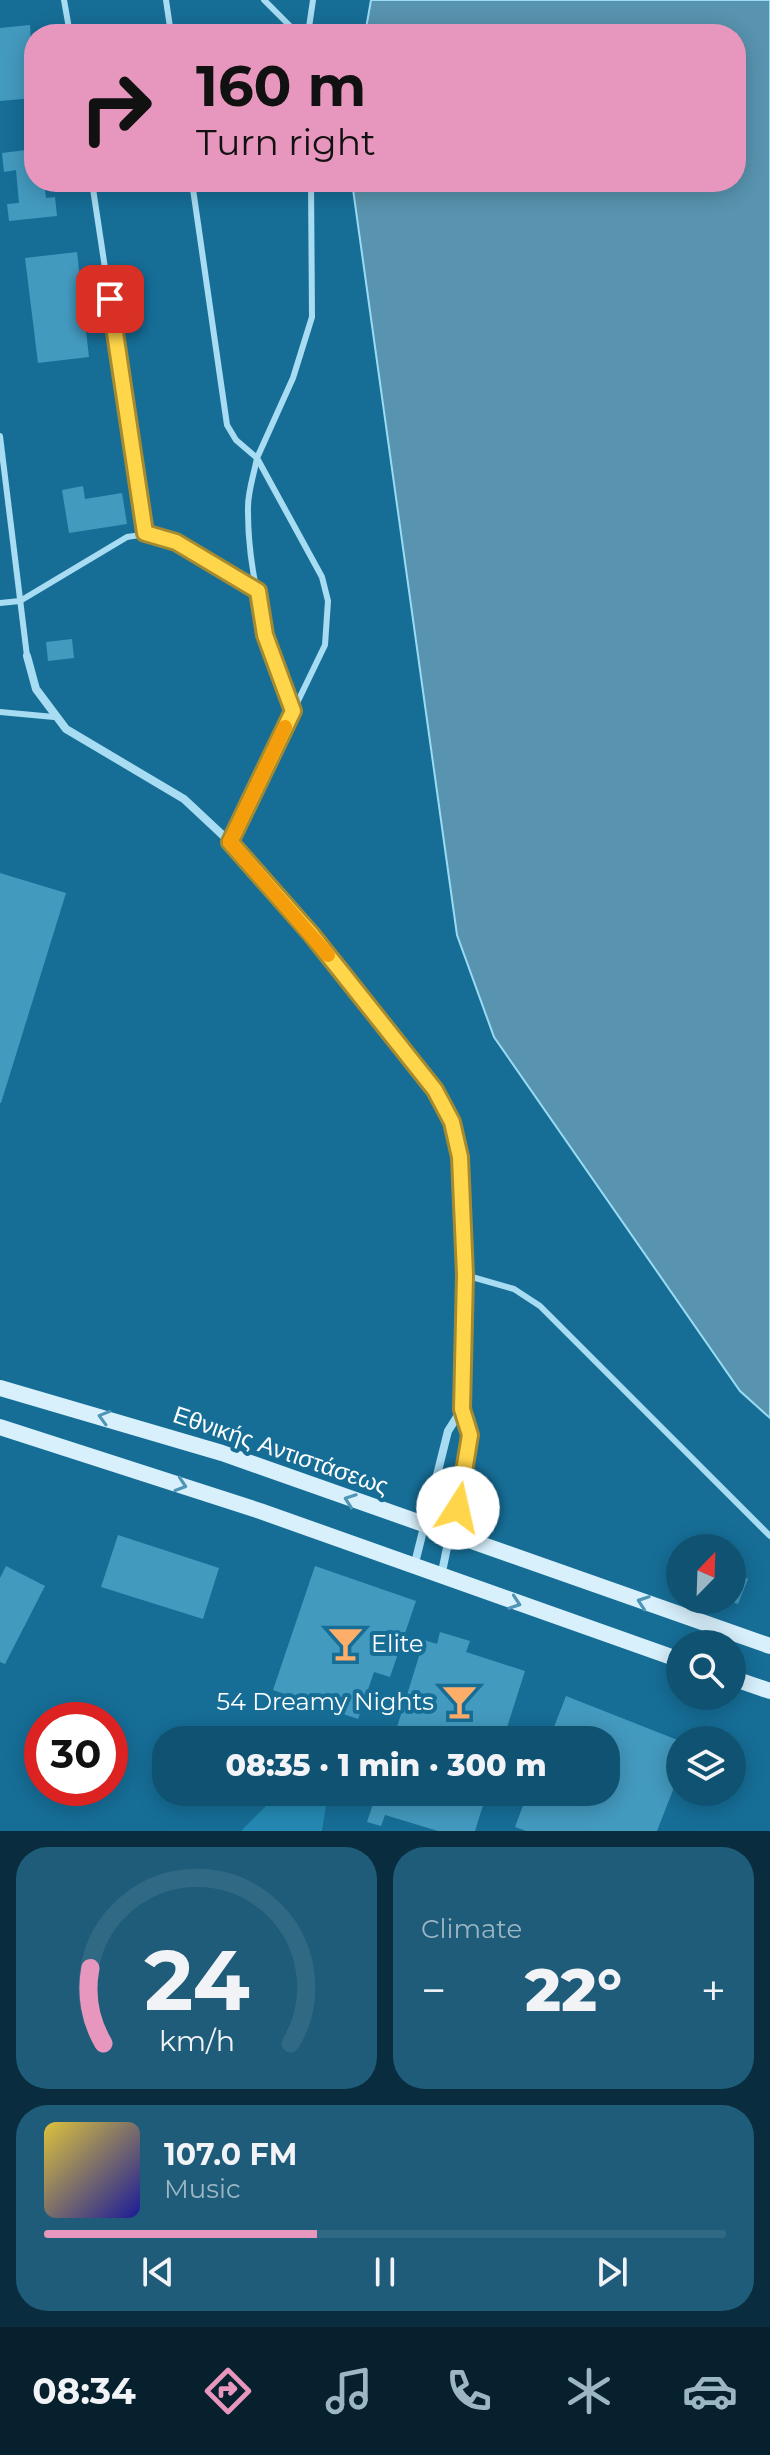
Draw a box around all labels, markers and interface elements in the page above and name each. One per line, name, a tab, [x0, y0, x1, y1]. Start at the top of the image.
text: 160 m	[196, 52, 366, 120]
icon: right	[64, 56, 168, 160]
text: Turn right	[196, 120, 376, 164]
pin	[76, 265, 144, 333]
icon: arrive	[88, 277, 132, 321]
street label: Εθνικής Αντιστάσεως	[169, 1400, 393, 1500]
one-way arrow	[97, 1410, 111, 1426]
position arrow	[416, 1466, 500, 1550]
one-way arrow	[173, 1476, 187, 1492]
one-way arrow	[344, 1493, 358, 1509]
north arrow	[666, 1534, 746, 1614]
map controls	[666, 1534, 746, 1806]
one-way arrow	[507, 1594, 521, 1610]
one-way arrow	[637, 1595, 651, 1612]
bar icon: Elite	[326, 1624, 364, 1662]
place label: Elite	[371, 1629, 424, 1658]
button: search	[666, 1630, 746, 1710]
bar icon: 54 Dreamy Nights	[441, 1682, 479, 1720]
place label: 54 Dreamy Nights	[216, 1687, 434, 1716]
speed limit sign: 30	[24, 1702, 128, 1806]
button: layers	[666, 1726, 746, 1806]
text: 08:35 · 1 min · 300 m	[225, 1747, 547, 1784]
text: Climate	[421, 1913, 522, 1945]
text: 24	[144, 1929, 249, 2031]
text: 22°	[525, 1953, 622, 2026]
text: −	[421, 1963, 446, 2017]
text: +	[701, 1963, 726, 2017]
text: km/h	[158, 2023, 235, 2058]
text: 107.0 FM	[164, 2136, 297, 2173]
text: Music	[164, 2173, 241, 2205]
icon: previous	[136, 2250, 180, 2294]
icon: pause	[363, 2250, 407, 2294]
icon: next	[590, 2250, 634, 2294]
icon: directions	[200, 2363, 256, 2419]
icon: music	[321, 2363, 377, 2419]
icon: phone	[441, 2363, 497, 2419]
icon: climate	[561, 2363, 617, 2419]
icon: car	[682, 2363, 738, 2419]
text: 08:34	[32, 2369, 136, 2413]

